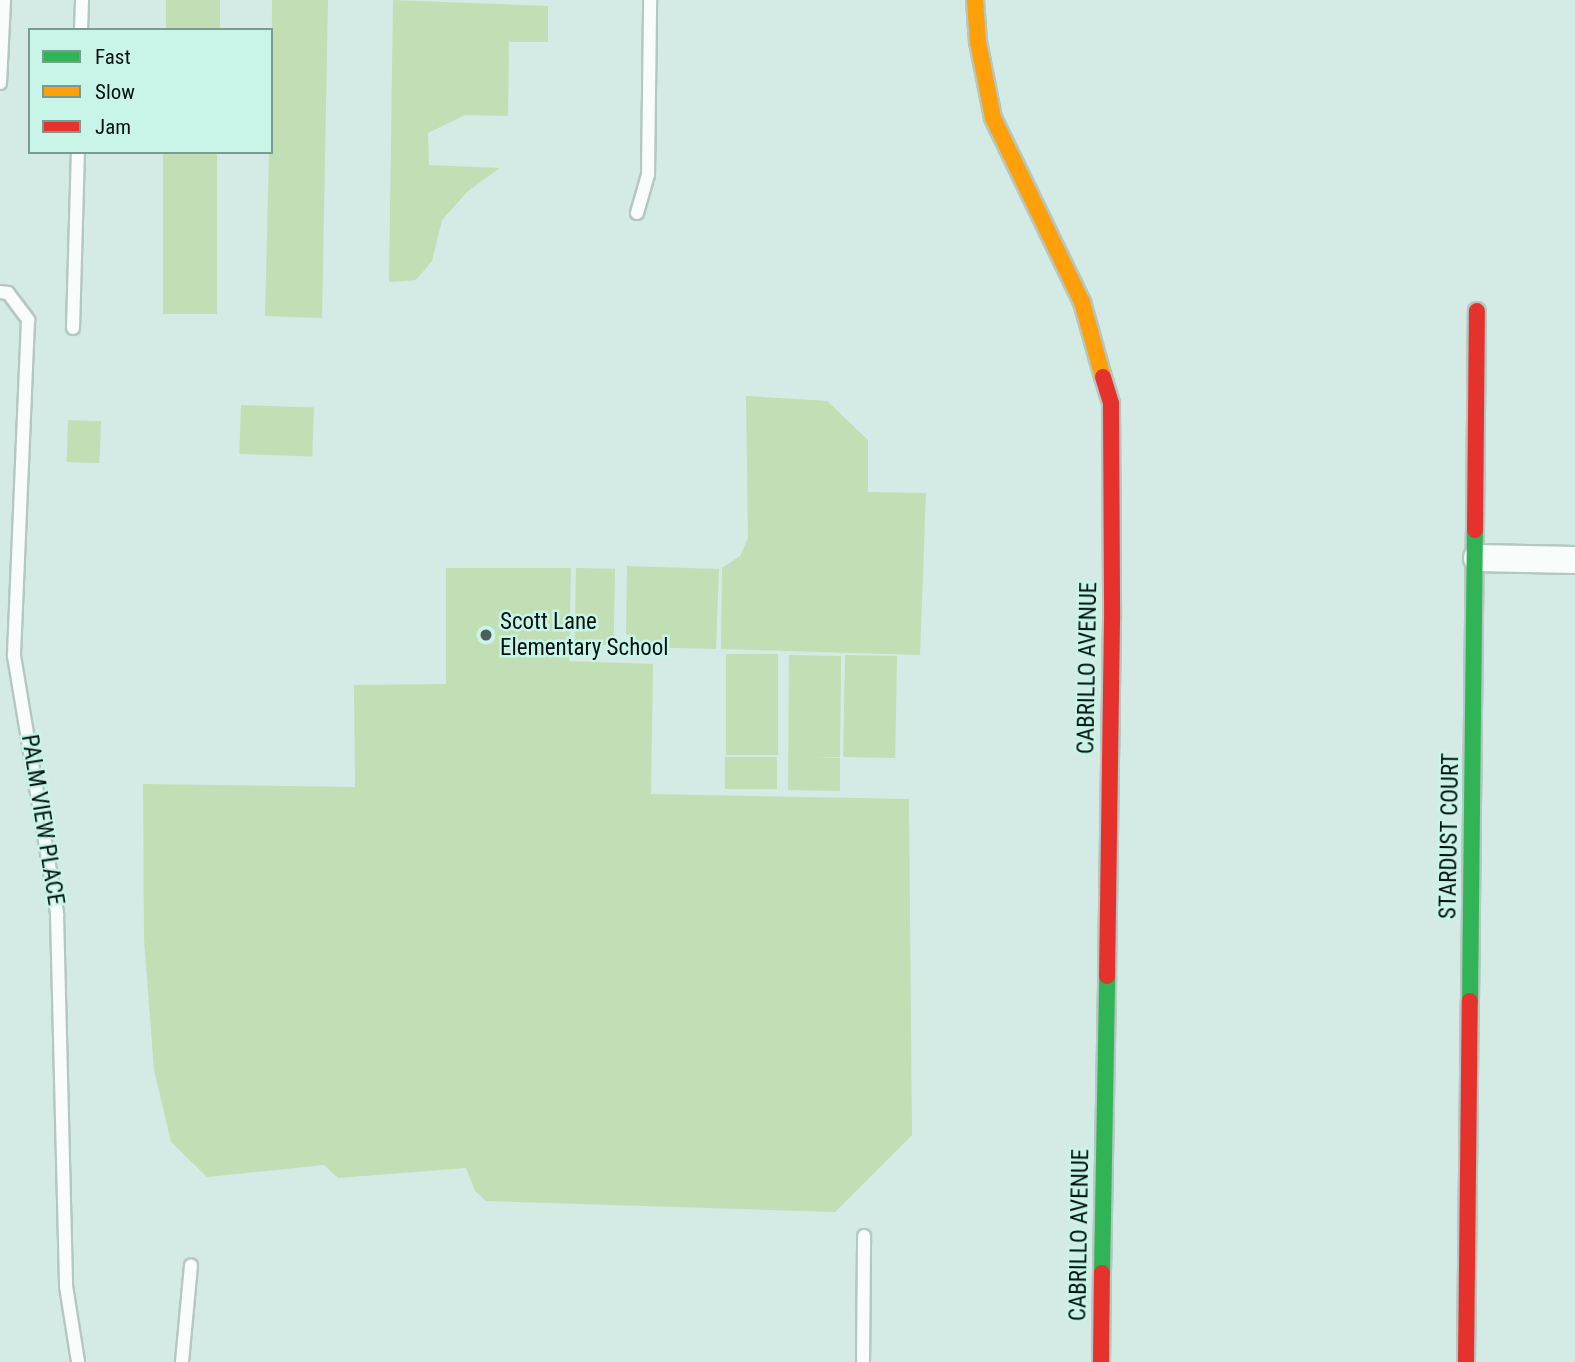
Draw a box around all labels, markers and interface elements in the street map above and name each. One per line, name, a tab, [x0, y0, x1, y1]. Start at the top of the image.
legend	[28, 28, 273, 154]
text: Fast	[95, 45, 131, 69]
text: Slow	[95, 80, 135, 104]
text: Jam	[95, 115, 131, 139]
street label: CABRILLO AVENUE	[1073, 582, 1103, 754]
place label: Scott Lane Elementary School	[500, 608, 669, 662]
marker: Scott Lane Elementary School	[478, 627, 494, 643]
street label: PALM VIEW PLACE	[15, 733, 69, 907]
street label: STARDUST COURT	[1435, 752, 1465, 920]
street label: CABRILLO AVENUE	[1065, 1149, 1095, 1321]

